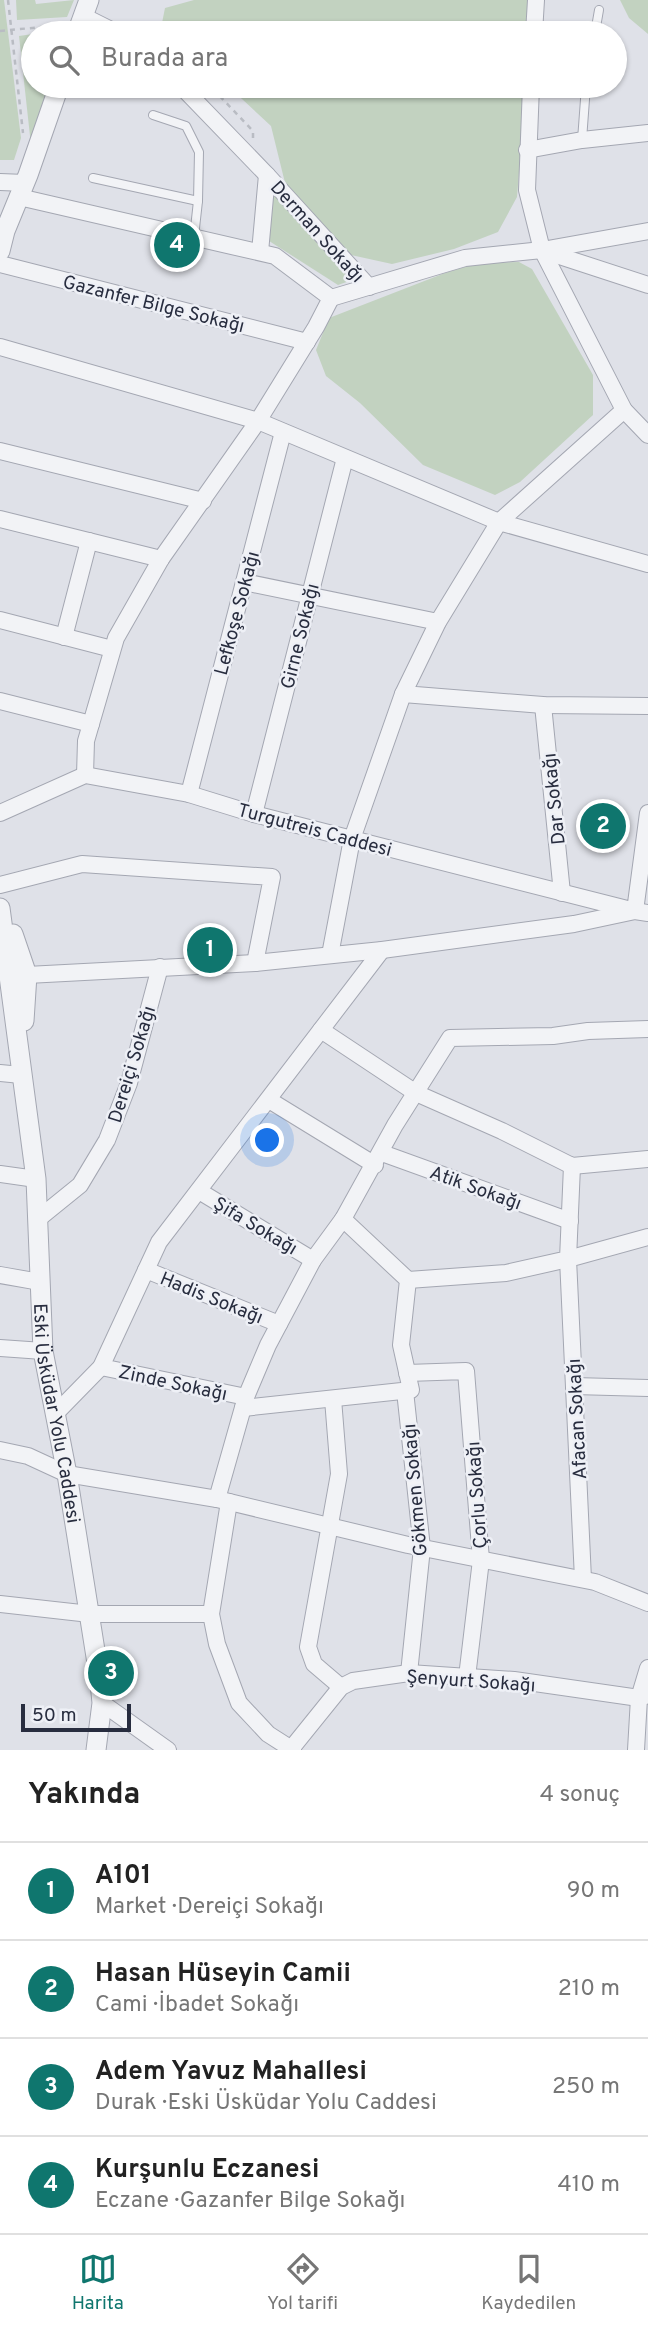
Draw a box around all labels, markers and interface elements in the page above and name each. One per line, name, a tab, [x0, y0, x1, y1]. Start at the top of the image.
search box	[21, 21, 627, 98]
icon: search	[45, 41, 83, 79]
text: Burada ara	[101, 43, 228, 76]
street label: Derman Sokağı	[264, 176, 369, 288]
pin: 4	[154, 219, 200, 271]
street label: Gazanfer Bilge Sokağı	[60, 271, 247, 339]
street label: Lefkoşe Sokağı	[210, 549, 266, 678]
street label: Girne Sokağı	[276, 581, 326, 692]
street label: Dar Sokağı	[538, 752, 572, 846]
street label: Turgutreis Caddesi	[235, 799, 394, 863]
pin: 2	[580, 800, 626, 852]
pin: 1	[187, 924, 233, 976]
street label: Dereiçi Sokağı	[104, 1003, 162, 1126]
your location	[250, 1123, 284, 1157]
street label: Atik Sokağı	[426, 1161, 525, 1217]
street label: Şifa Sokağı	[208, 1192, 301, 1261]
street label: Hadis Sokağı	[156, 1267, 266, 1330]
street label: Eski Üsküdar Yolu Caddesi	[27, 1303, 85, 1525]
street label: Afacan Sokağı	[563, 1358, 593, 1480]
street label: Zinde Sokağı	[116, 1361, 229, 1407]
street label: Gökmen Sokağı	[398, 1423, 434, 1557]
street label: Çorlu Sokağı	[462, 1440, 494, 1549]
pin: 3	[88, 1647, 134, 1699]
street label: Şenyurt Sokağı	[405, 1666, 536, 1698]
scale bar	[21, 1701, 131, 1733]
text: 50 m	[32, 1704, 77, 1728]
text: Yakında	[28, 1777, 140, 1814]
text: 4 sonuç	[540, 1781, 620, 1810]
text: A101	[95, 1860, 151, 1893]
text: 1	[46, 1877, 56, 1906]
text: 90 m	[567, 1877, 620, 1906]
text: Market · Dereiçi Sokağı	[95, 1893, 324, 1922]
text: Hasan Hüseyin Camii	[95, 1958, 351, 1991]
text: 2	[44, 1975, 58, 2004]
text: 210 m	[558, 1975, 620, 2004]
text: Cami · İbadet Sokağı	[95, 1991, 299, 2020]
text: Adem Yavuz Mahallesi	[95, 2056, 367, 2089]
text: 3	[44, 2073, 58, 2102]
text: 250 m	[552, 2073, 620, 2102]
text: Durak · Eski Üsküdar Yolu Caddesi	[95, 2089, 437, 2118]
text: Kurşunlu Eczanesi	[95, 2154, 319, 2187]
text: 4	[44, 2171, 58, 2200]
text: 410 m	[557, 2171, 620, 2200]
text: Eczane · Gazanfer Bilge Sokağı	[95, 2187, 405, 2216]
tab: Harita	[72, 2250, 124, 2316]
tab: Yol tarifi	[267, 2250, 338, 2316]
tab: Kaydedilen	[481, 2250, 576, 2316]

